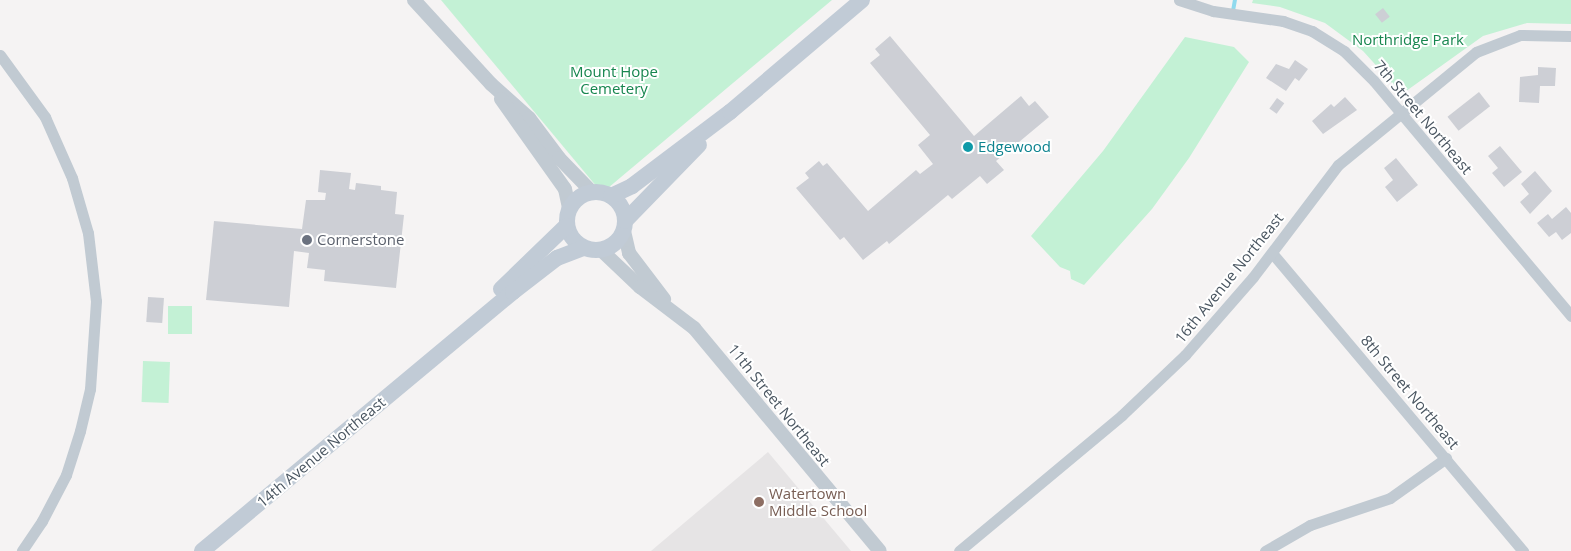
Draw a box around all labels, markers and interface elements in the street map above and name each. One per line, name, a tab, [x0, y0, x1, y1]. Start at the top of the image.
park label: Northridge Park	[1352, 31, 1464, 49]
street label: 7th Street Northeast	[1370, 56, 1476, 178]
park label: Mount Hope Cemetery	[570, 62, 658, 97]
place label: Edgewood	[978, 138, 1051, 156]
marker: Edgewood	[962, 141, 974, 153]
street label: 16th Avenue Northeast	[1171, 209, 1287, 347]
place label: Cornerstone	[317, 231, 404, 249]
marker: Cornerstone	[301, 234, 313, 246]
street label: 8th Street Northeast	[1357, 331, 1463, 453]
street label: 11th Street Northeast	[724, 340, 834, 470]
street label: 14th Avenue Northeast	[253, 393, 389, 511]
place label: Watertown Middle School	[769, 484, 867, 519]
marker: Watertown Middle School	[753, 496, 765, 508]

